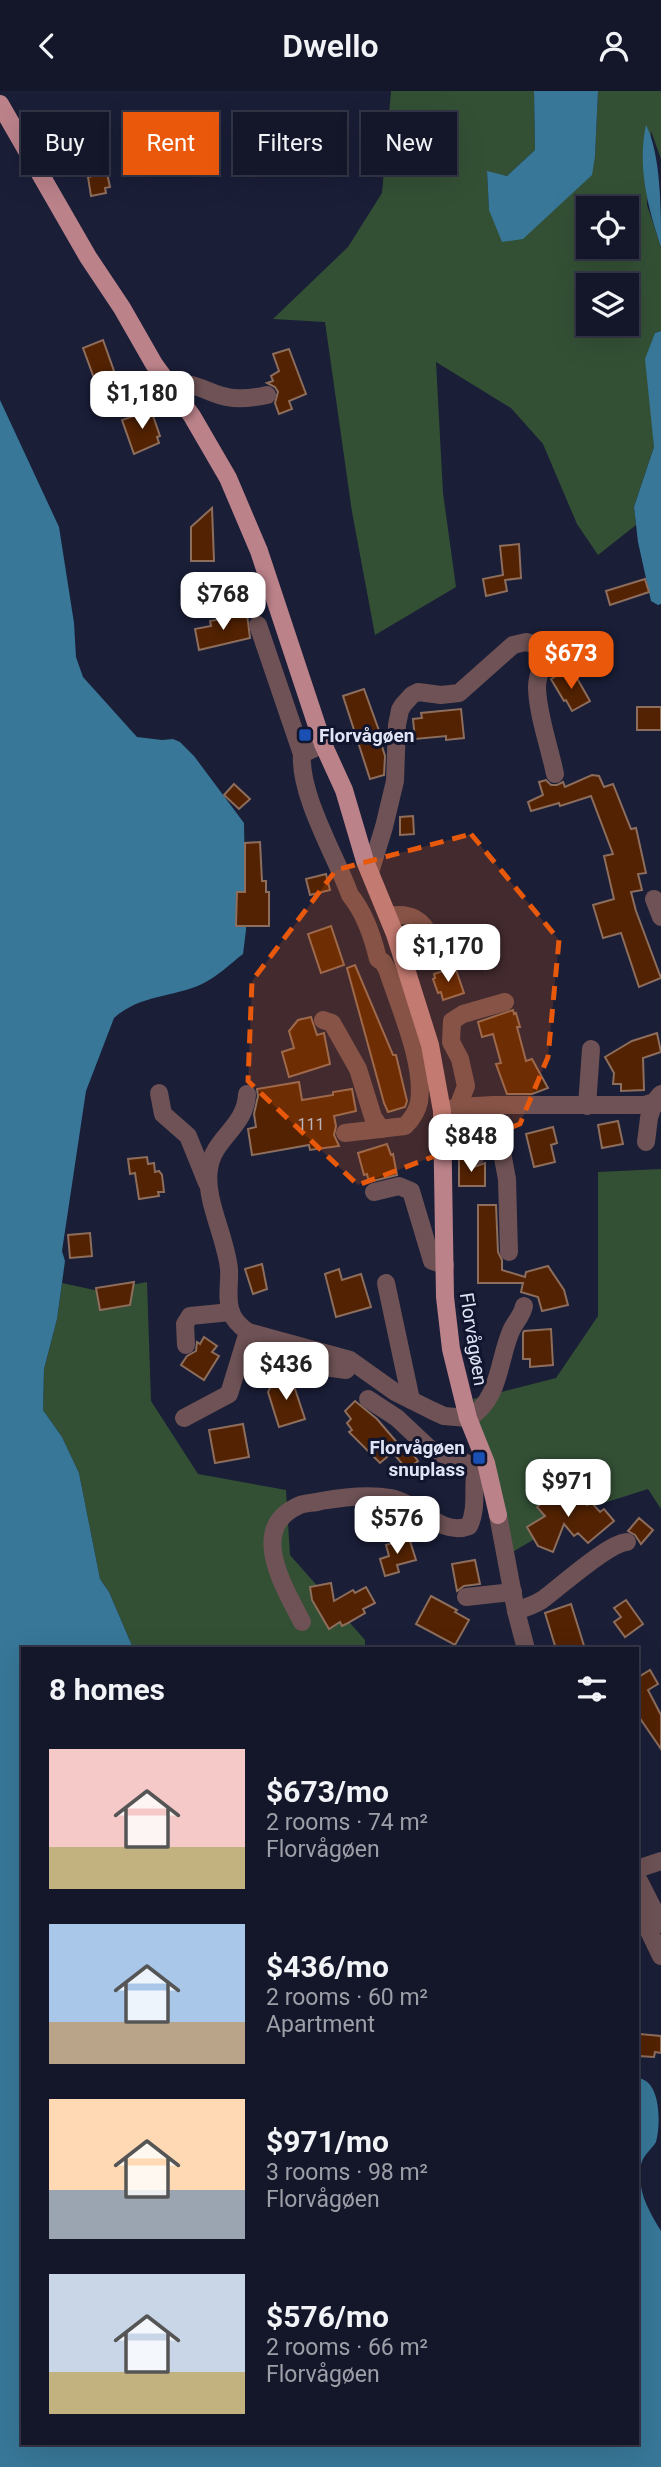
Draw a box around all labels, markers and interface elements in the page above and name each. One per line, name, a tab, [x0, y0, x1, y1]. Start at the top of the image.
icon: back	[28, 27, 66, 65]
text: Dwello	[282, 27, 379, 65]
icon: person	[595, 27, 633, 65]
chip: Buy	[21, 112, 109, 175]
chip: Rent	[123, 112, 219, 175]
chip: Filters	[233, 112, 347, 175]
chip: New	[361, 112, 457, 175]
map controls	[576, 196, 639, 336]
button: locate	[576, 196, 639, 259]
button: layers	[576, 273, 639, 336]
pin: $1,180	[85, 371, 199, 431]
text: $1,180	[106, 380, 178, 407]
pin: $768	[182, 573, 264, 632]
text: $768	[197, 581, 249, 608]
pin: $673	[530, 631, 612, 691]
text: $673	[545, 640, 597, 667]
place label: Florvågøen	[319, 724, 414, 747]
marker: Florvågøen	[297, 727, 313, 743]
pin: $1,170	[391, 925, 505, 984]
text: $1,170	[412, 933, 484, 960]
house number: 111	[298, 1115, 324, 1134]
pin: $848	[430, 1115, 512, 1174]
text: $848	[445, 1123, 497, 1150]
street label: Florvågøen	[455, 1291, 492, 1387]
pin: $436	[245, 1343, 327, 1402]
text: $436	[260, 1351, 312, 1378]
place label: Florvågøen snuplass	[370, 1436, 465, 1481]
marker: Florvågøen snuplass	[471, 1450, 487, 1466]
pin: $971	[527, 1459, 609, 1519]
text: $971	[542, 1468, 594, 1495]
pin: $576	[356, 1497, 438, 1556]
text: $576	[371, 1505, 423, 1532]
icon: filters	[573, 1670, 611, 1708]
text: 8 homes	[49, 1672, 165, 1707]
text: $673/mo	[266, 1774, 389, 1809]
icon: home	[105, 1777, 189, 1861]
text: 2 rooms · 74 m²	[266, 1809, 428, 1836]
text: Florvågøen	[266, 1836, 380, 1863]
text: $436/mo	[266, 1949, 389, 1984]
icon: home	[105, 1952, 189, 2036]
text: 2 rooms · 60 m²	[266, 1984, 428, 2011]
text: Apartment	[266, 2011, 375, 2038]
text: $971/mo	[266, 2124, 389, 2159]
icon: home	[105, 2127, 189, 2211]
text: 3 rooms · 98 m²	[266, 2159, 428, 2186]
text: Florvågøen	[266, 2186, 380, 2213]
text: $576/mo	[266, 2299, 389, 2334]
icon: home	[105, 2302, 189, 2386]
text: 2 rooms · 66 m²	[266, 2334, 428, 2361]
text: Florvågøen	[266, 2361, 380, 2388]

